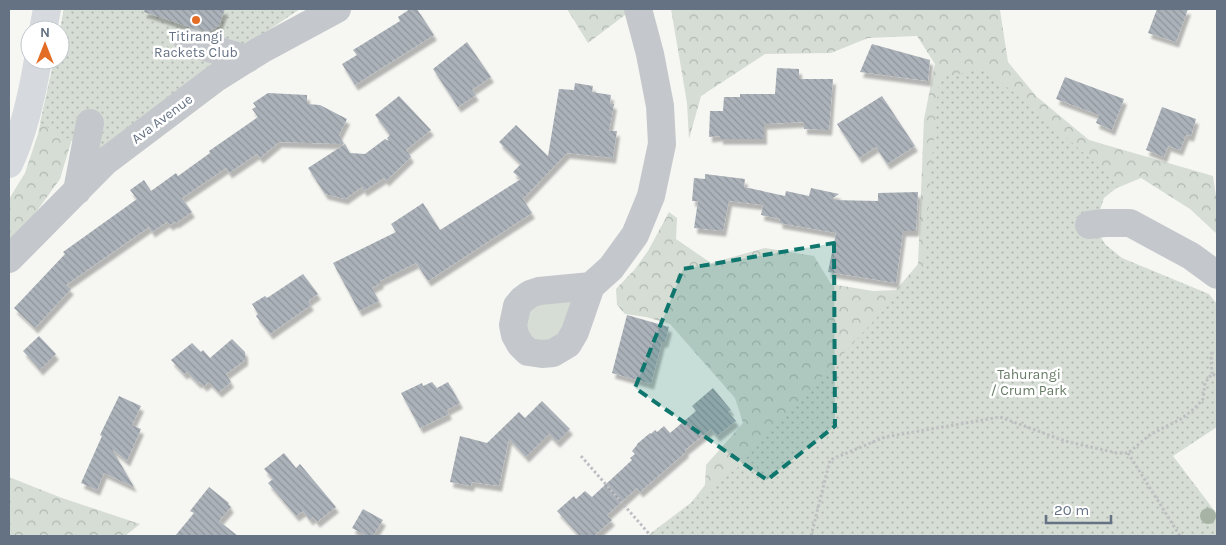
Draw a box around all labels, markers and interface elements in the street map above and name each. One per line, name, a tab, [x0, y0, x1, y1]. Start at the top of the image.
marker: Titirangi Rackets Club	[190, 14, 202, 26]
north arrow	[20, 20, 70, 70]
text: N	[40, 24, 50, 41]
place label: Titirangi Rackets Club	[154, 28, 238, 61]
street label: Ava Avenue	[128, 91, 196, 147]
park label: Tahurangi / Crum Park	[991, 366, 1067, 399]
scale bar	[1046, 492, 1111, 524]
text: 20 m	[1054, 501, 1089, 519]

